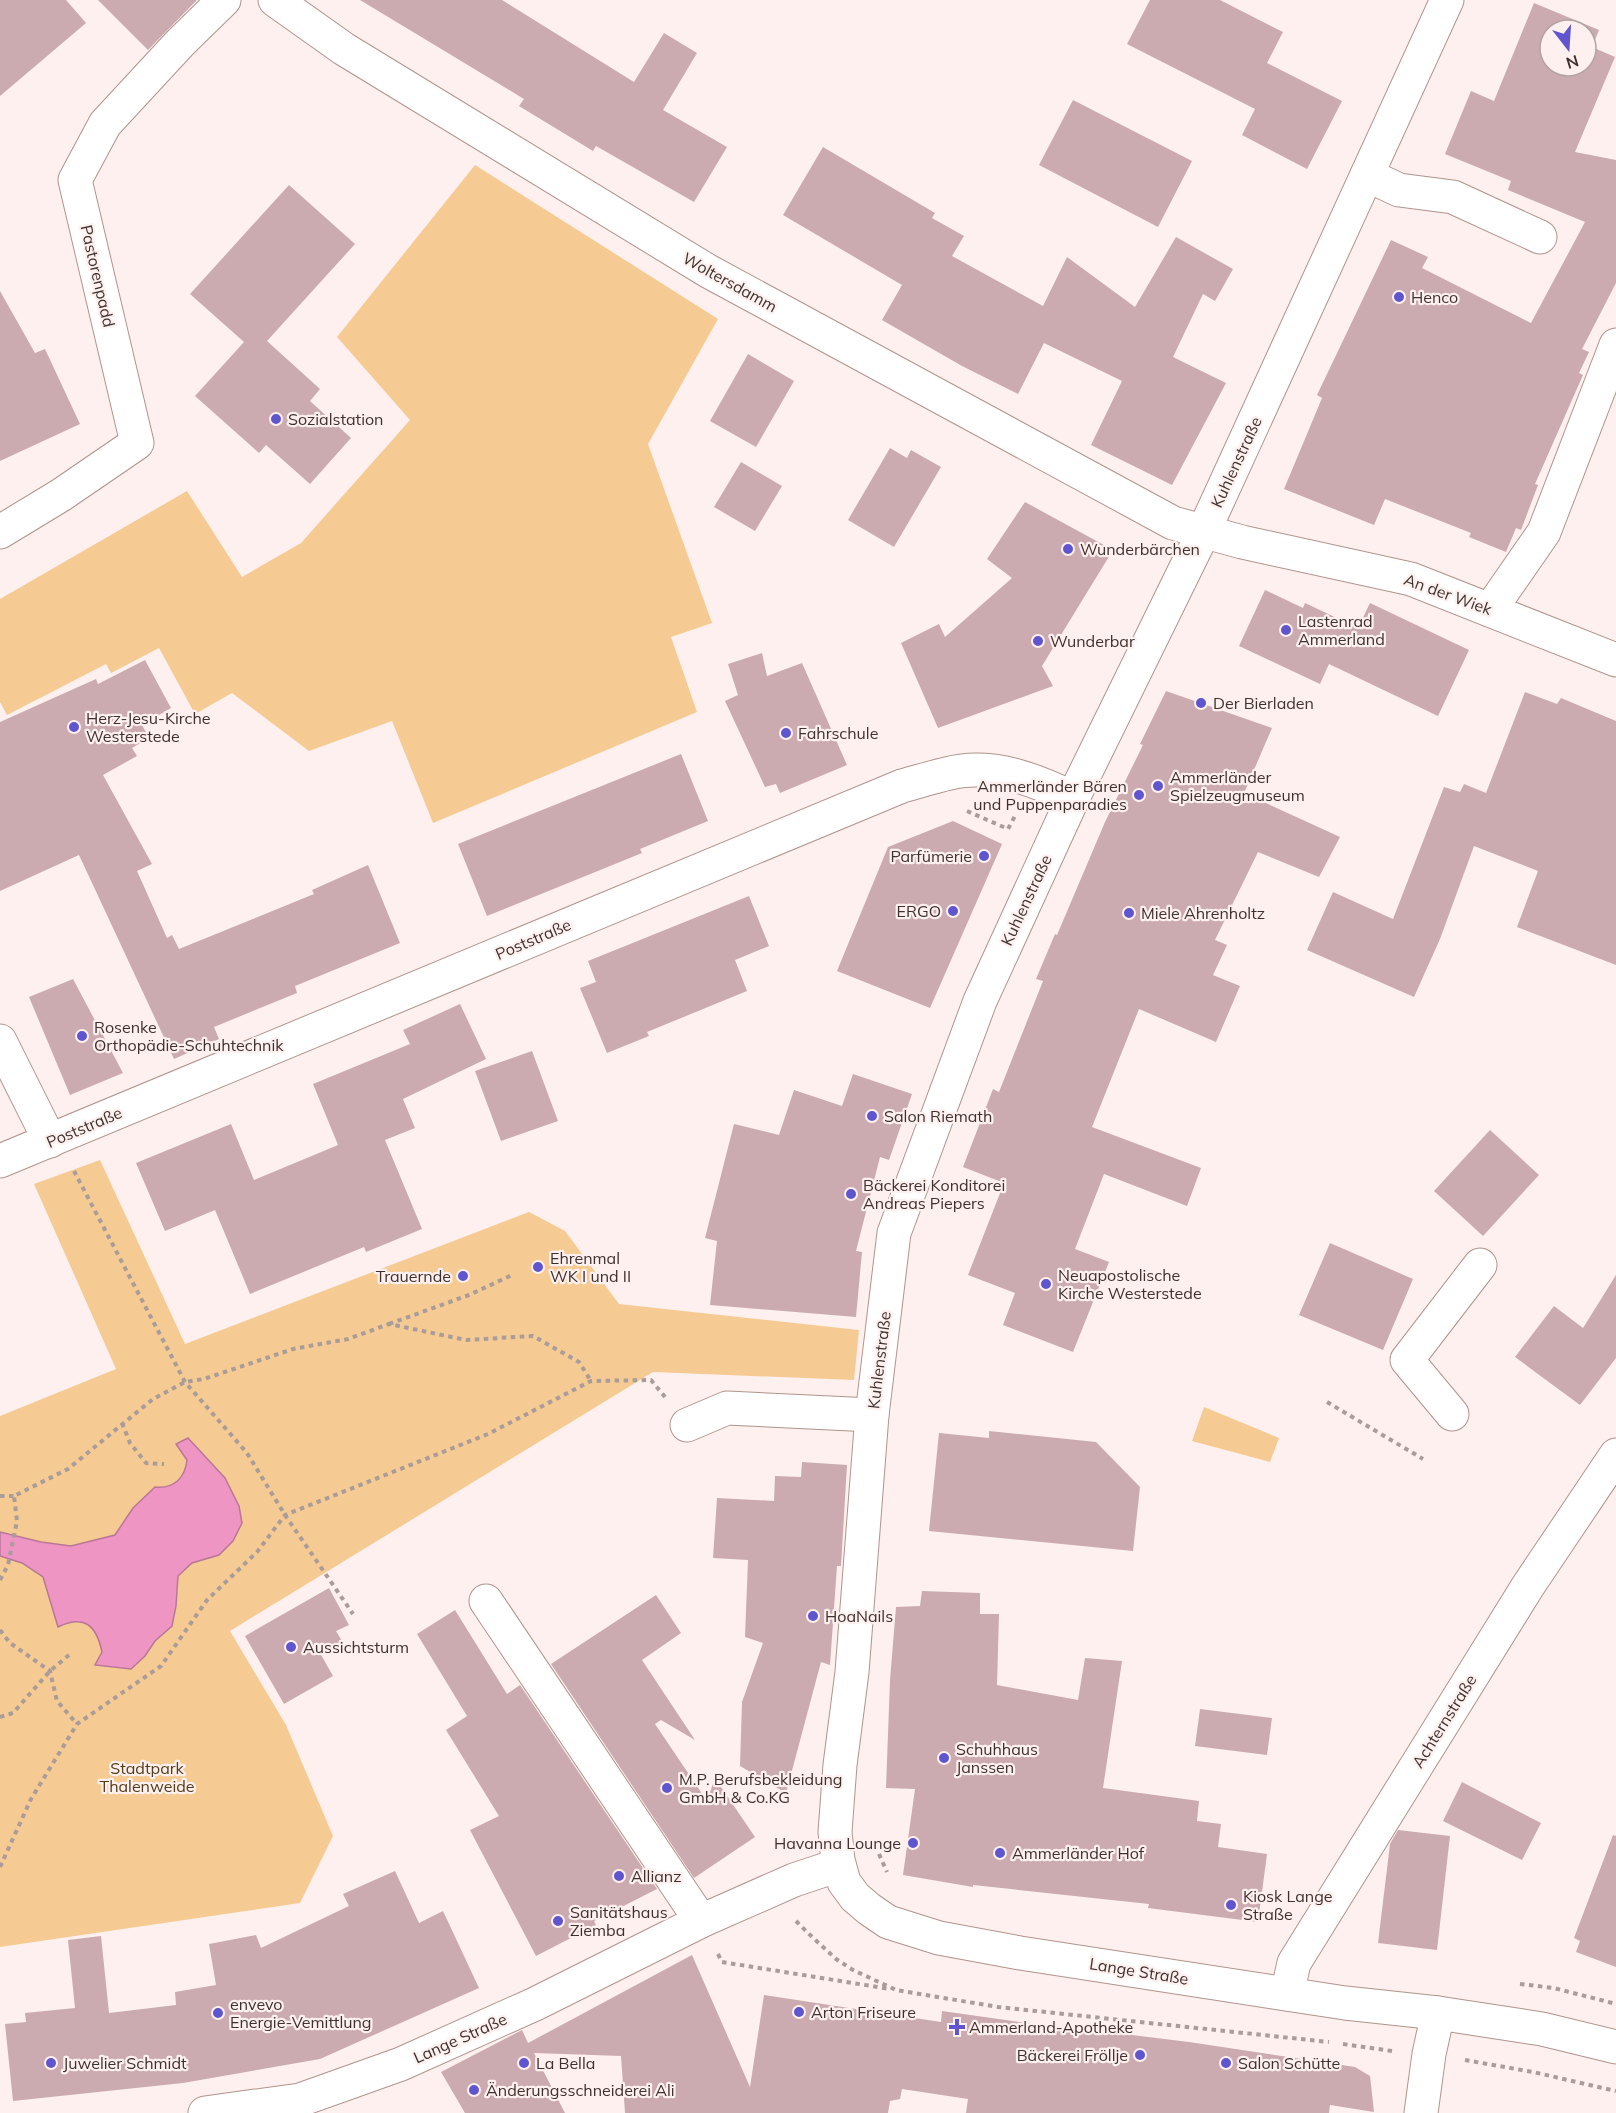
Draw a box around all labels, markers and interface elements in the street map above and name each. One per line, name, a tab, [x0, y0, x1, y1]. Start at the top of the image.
north arrow	[1538, 18, 1598, 78]
text: N	[1564, 51, 1581, 74]
street label: Pastorenpadd	[77, 223, 119, 329]
street label: Woltersdamm	[679, 248, 781, 316]
place label: Henco	[1411, 287, 1458, 307]
marker: Henco	[1392, 290, 1406, 304]
place label: Sozialstation	[288, 409, 384, 429]
marker: Sozialstation	[269, 412, 283, 426]
street label: Kuhlenstraße	[1206, 413, 1266, 511]
place label: Wunderbärchen	[1080, 539, 1200, 559]
marker: Wunderbärchen	[1061, 542, 1075, 556]
street label: An der Wiek	[1401, 569, 1495, 619]
place label: Lastenrad Ammerland	[1298, 611, 1385, 649]
marker: Lastenrad Ammerland	[1279, 623, 1293, 637]
place label: Wunderbar	[1050, 631, 1135, 651]
marker: Wunderbar	[1031, 634, 1045, 648]
place label: Der Bierladen	[1213, 693, 1314, 713]
marker: Der Bierladen	[1194, 696, 1208, 710]
place label: Herz-Jesu-Kirche Westerstede	[86, 708, 211, 746]
marker: Herz-Jesu-Kirche Westerstede	[67, 720, 81, 734]
place label: Fahrschule	[798, 723, 878, 743]
marker: Fahrschule	[779, 726, 793, 740]
place label: Ammerländer Spielzeugmuseum	[1170, 767, 1305, 805]
place label: Ammerländer Bären und Puppenparadies	[973, 776, 1127, 814]
marker: Ammerländer Spielzeugmuseum	[1151, 779, 1165, 793]
marker: Ammerländer Bären und Puppenparadies	[1132, 788, 1146, 802]
place label: Parfümerie	[890, 846, 972, 866]
marker: Parfümerie	[977, 849, 991, 863]
street label: Kuhlenstraße	[996, 851, 1056, 949]
place label: ERGO	[897, 901, 941, 921]
place label: Miele Ahrenholtz	[1141, 903, 1265, 923]
marker: ERGO	[946, 904, 960, 918]
marker: Miele Ahrenholtz	[1122, 906, 1136, 920]
street label: Poststraße	[492, 914, 574, 964]
place label: Rosenke Orthopädie-Schuhtechnik	[94, 1017, 284, 1055]
marker: Rosenke Orthopädie-Schuhtechnik	[75, 1029, 89, 1043]
street label: Poststraße	[43, 1102, 125, 1152]
place label: Salon Riemath	[884, 1106, 992, 1126]
marker: Salon Riemath	[865, 1109, 879, 1123]
place label: Bäckerei Konditorei Andreas Piepers	[863, 1175, 1005, 1213]
marker: Bäckerei Konditorei Andreas Piepers	[844, 1187, 858, 1201]
place label: Ehrenmal WK I und II	[550, 1248, 631, 1286]
marker: Ehrenmal WK I und II	[531, 1260, 545, 1274]
place label: Neuapostolische Kirche Westerstede	[1058, 1265, 1202, 1303]
place label: Trauernde	[376, 1266, 451, 1286]
marker: Trauernde	[456, 1269, 470, 1283]
marker: Neuapostolische Kirche Westerstede	[1039, 1277, 1053, 1291]
street label: Kuhlenstraße	[863, 1310, 895, 1410]
place label: HoaNails	[825, 1606, 893, 1626]
marker: HoaNails	[806, 1609, 820, 1623]
place label: Aussichtsturm	[303, 1637, 409, 1657]
marker: Aussichtsturm	[284, 1640, 298, 1654]
street label: Achternstraße	[1407, 1671, 1481, 1771]
place label: Schuhhaus Janssen	[956, 1739, 1038, 1777]
marker: Schuhhaus Janssen	[937, 1751, 951, 1765]
park label: Stadtpark Thalenweide	[99, 1758, 195, 1796]
place label: M.P. Berufsbekleidung GmbH & Co.KG	[679, 1769, 842, 1807]
marker: M.P. Berufsbekleidung GmbH & Co.KG	[660, 1781, 674, 1795]
place label: Havanna Lounge	[774, 1833, 901, 1853]
marker: Havanna Lounge	[906, 1836, 920, 1850]
place label: Ammerländer Hof	[1012, 1843, 1145, 1863]
marker: Ammerländer Hof	[993, 1846, 1007, 1860]
place label: Allianz	[631, 1866, 681, 1886]
marker: Allianz	[612, 1869, 626, 1883]
place label: Kiosk Lange Straße	[1243, 1886, 1333, 1924]
marker: Kiosk Lange Straße	[1224, 1898, 1238, 1912]
place label: Sanitätshaus Ziemba	[570, 1902, 668, 1940]
marker: Sanitätshaus Ziemba	[551, 1914, 565, 1928]
street label: Lange Straße	[1088, 1953, 1190, 1989]
place label: envevo Energie-Vemittlung	[230, 1994, 371, 2032]
place label: Arton Friseure	[811, 2002, 916, 2022]
marker: Arton Friseure	[792, 2005, 806, 2019]
marker: envevo Energie-Vemittlung	[211, 2006, 225, 2020]
street label: Lange Straße	[410, 2009, 510, 2067]
place label: Ammerland-Apotheke	[969, 2017, 1133, 2037]
marker: Ammerland-Apotheke	[950, 2020, 964, 2034]
place label: Bäckerei Fröllje	[1017, 2045, 1128, 2065]
marker: Bäckerei Fröllje	[1133, 2048, 1147, 2062]
place label: Juwelier Schmidt	[63, 2053, 187, 2073]
place label: La Bella	[536, 2053, 595, 2073]
place label: Salon Schütte	[1238, 2053, 1340, 2073]
marker: Juwelier Schmidt	[44, 2056, 58, 2070]
marker: La Bella	[517, 2056, 531, 2070]
marker: Salon Schütte	[1219, 2056, 1233, 2070]
place label: Änderungsschneiderei Ali	[486, 2080, 675, 2100]
marker: Änderungsschneiderei Ali	[467, 2083, 481, 2097]

